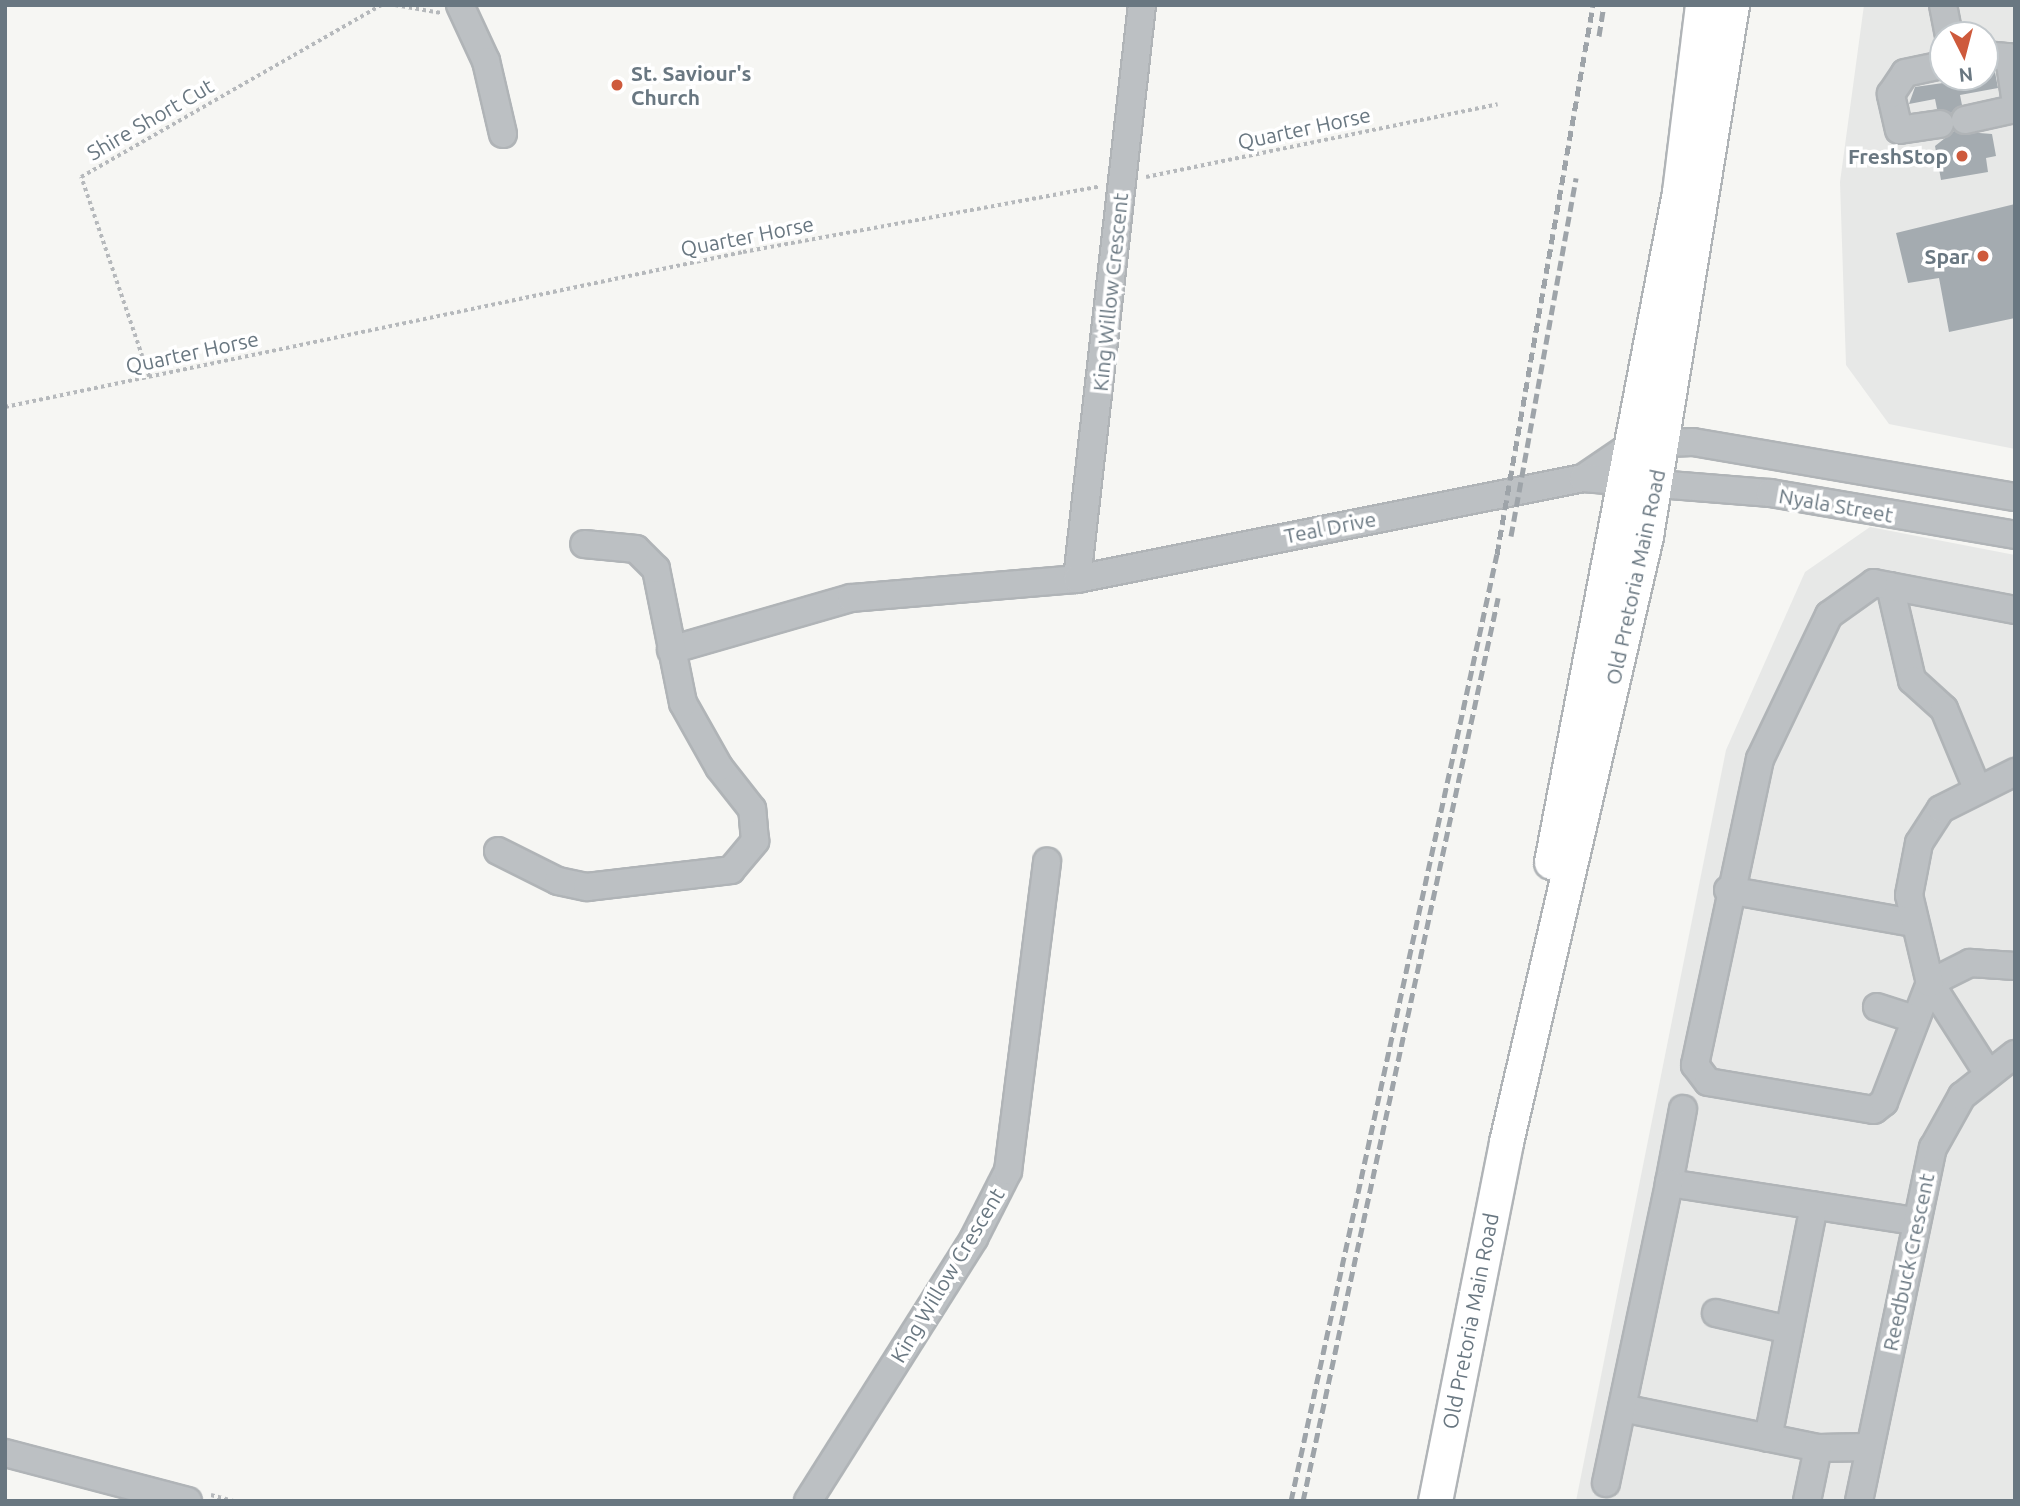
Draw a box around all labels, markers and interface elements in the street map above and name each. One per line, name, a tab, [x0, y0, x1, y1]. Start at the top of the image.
north arrow	[1929, 21, 1999, 91]
place label: St. Saviour's Church	[631, 60, 751, 110]
text: N	[1958, 63, 1974, 87]
street label: Shire Short Cut	[82, 73, 218, 165]
marker: St. Saviour's Church	[609, 77, 625, 93]
street label: Quarter Horse	[1235, 102, 1373, 154]
place label: FreshStop	[1848, 143, 1948, 169]
marker: FreshStop	[1954, 148, 1970, 164]
street label: King Willow Crescent	[1087, 191, 1133, 393]
street label: Quarter Horse	[678, 211, 816, 261]
place label: Spar	[1924, 243, 1969, 269]
marker: Spar	[1975, 248, 1991, 264]
street label: Quarter Horse	[123, 326, 261, 378]
street label: Old Pretoria Main Road	[1600, 467, 1670, 687]
street label: Nyala Street	[1777, 483, 1895, 527]
street label: Teal Drive	[1282, 506, 1378, 548]
street label: Reedbuck Crescent	[1877, 1171, 1939, 1353]
street label: King Willow Crescent	[885, 1183, 1009, 1367]
street label: Old Pretoria Main Road	[1437, 1211, 1503, 1431]

